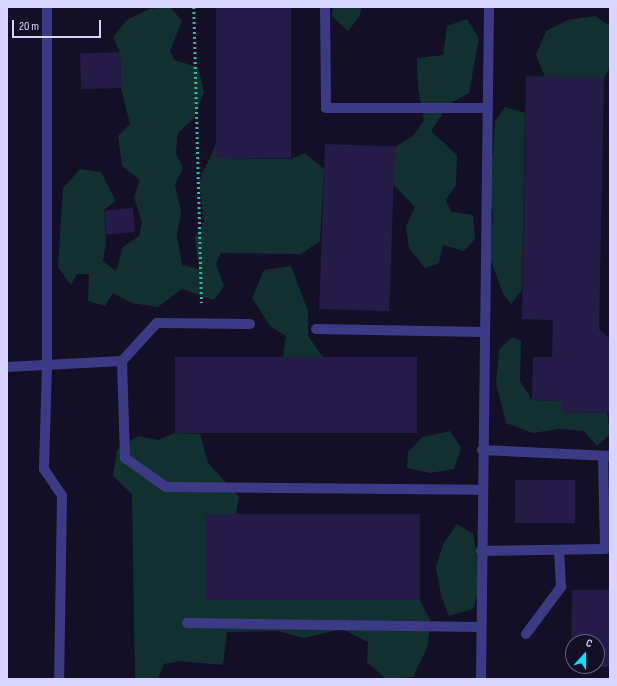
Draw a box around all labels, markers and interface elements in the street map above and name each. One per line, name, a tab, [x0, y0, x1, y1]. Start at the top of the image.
scale bar	[14, 12, 103, 38]
text: 20 m	[19, 19, 39, 34]
north arrow	[565, 634, 605, 674]
text: С	[584, 636, 594, 650]

